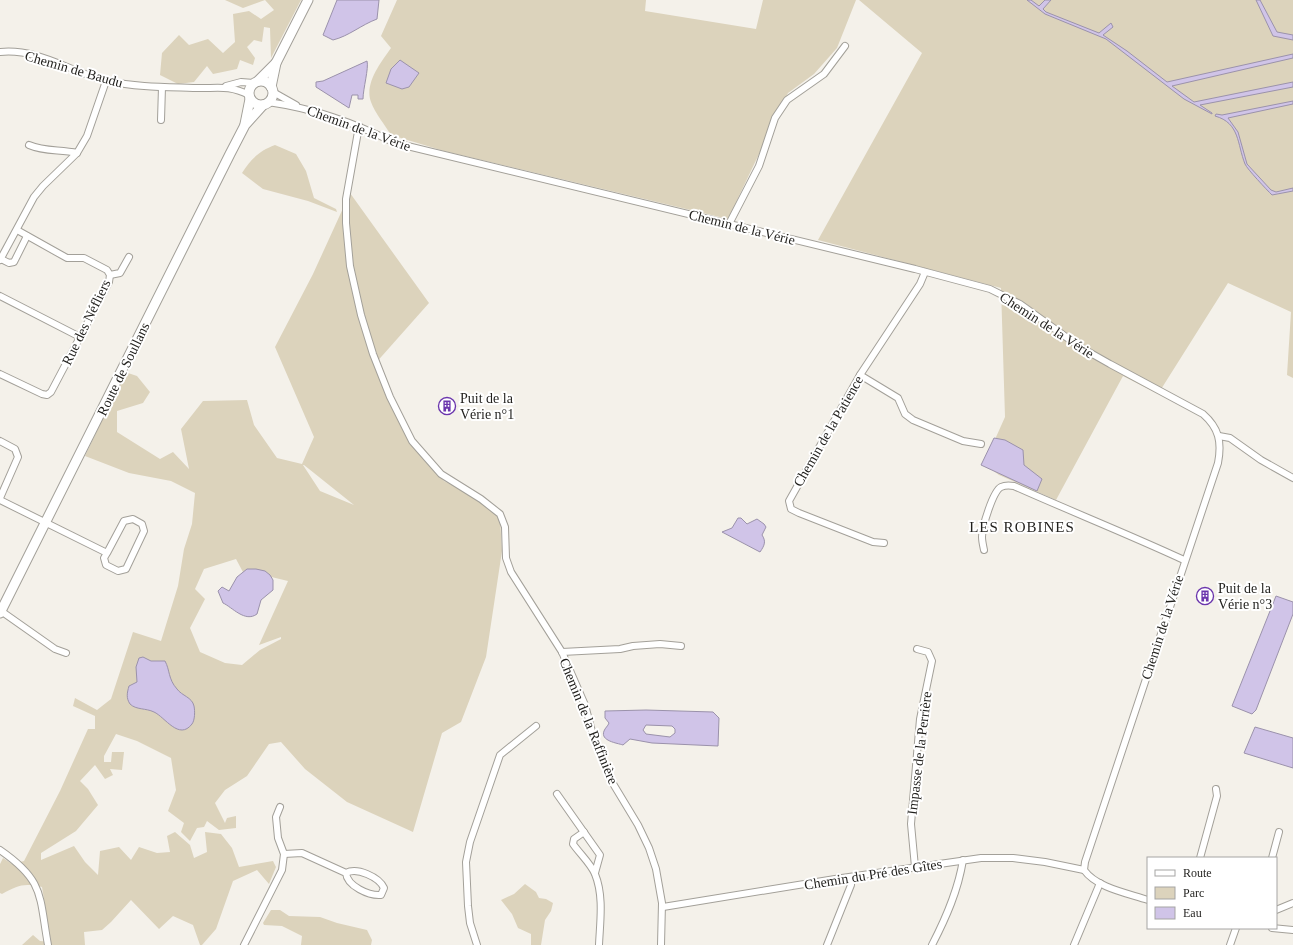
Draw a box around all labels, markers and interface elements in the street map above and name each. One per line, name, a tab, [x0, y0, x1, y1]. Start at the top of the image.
street label: Chemin de Baudu	[23, 48, 125, 91]
street label: Chemin de la Vérie	[305, 103, 413, 154]
street label: Chemin de la Vérie	[687, 207, 797, 248]
street label: Rue des Néfliers	[59, 277, 114, 367]
street label: Chemin de la Vérie	[997, 289, 1097, 361]
street label: Route de Soullans	[94, 320, 153, 418]
street label: Chemin de la Patience	[791, 373, 866, 489]
place label: Puit de la Vérie n°1	[460, 391, 514, 422]
building icon: Puit de la Vérie n°1	[437, 396, 457, 416]
district label: LES ROBINES	[969, 519, 1075, 535]
street label: Chemin de la Vérie	[1139, 573, 1186, 681]
place label: Puit de la Vérie n°3	[1218, 581, 1272, 612]
building icon: Puit de la Vérie n°3	[1195, 586, 1215, 606]
street label: Chemin de la Raffinière	[556, 656, 621, 786]
street label: Impasse de la Perrière	[904, 691, 934, 816]
street label: Chemin du Pré des Gîtes	[803, 856, 943, 893]
legend	[1147, 857, 1277, 929]
text: Route	[1183, 866, 1212, 880]
text: Parc	[1183, 886, 1204, 900]
text: Eau	[1183, 906, 1202, 920]

